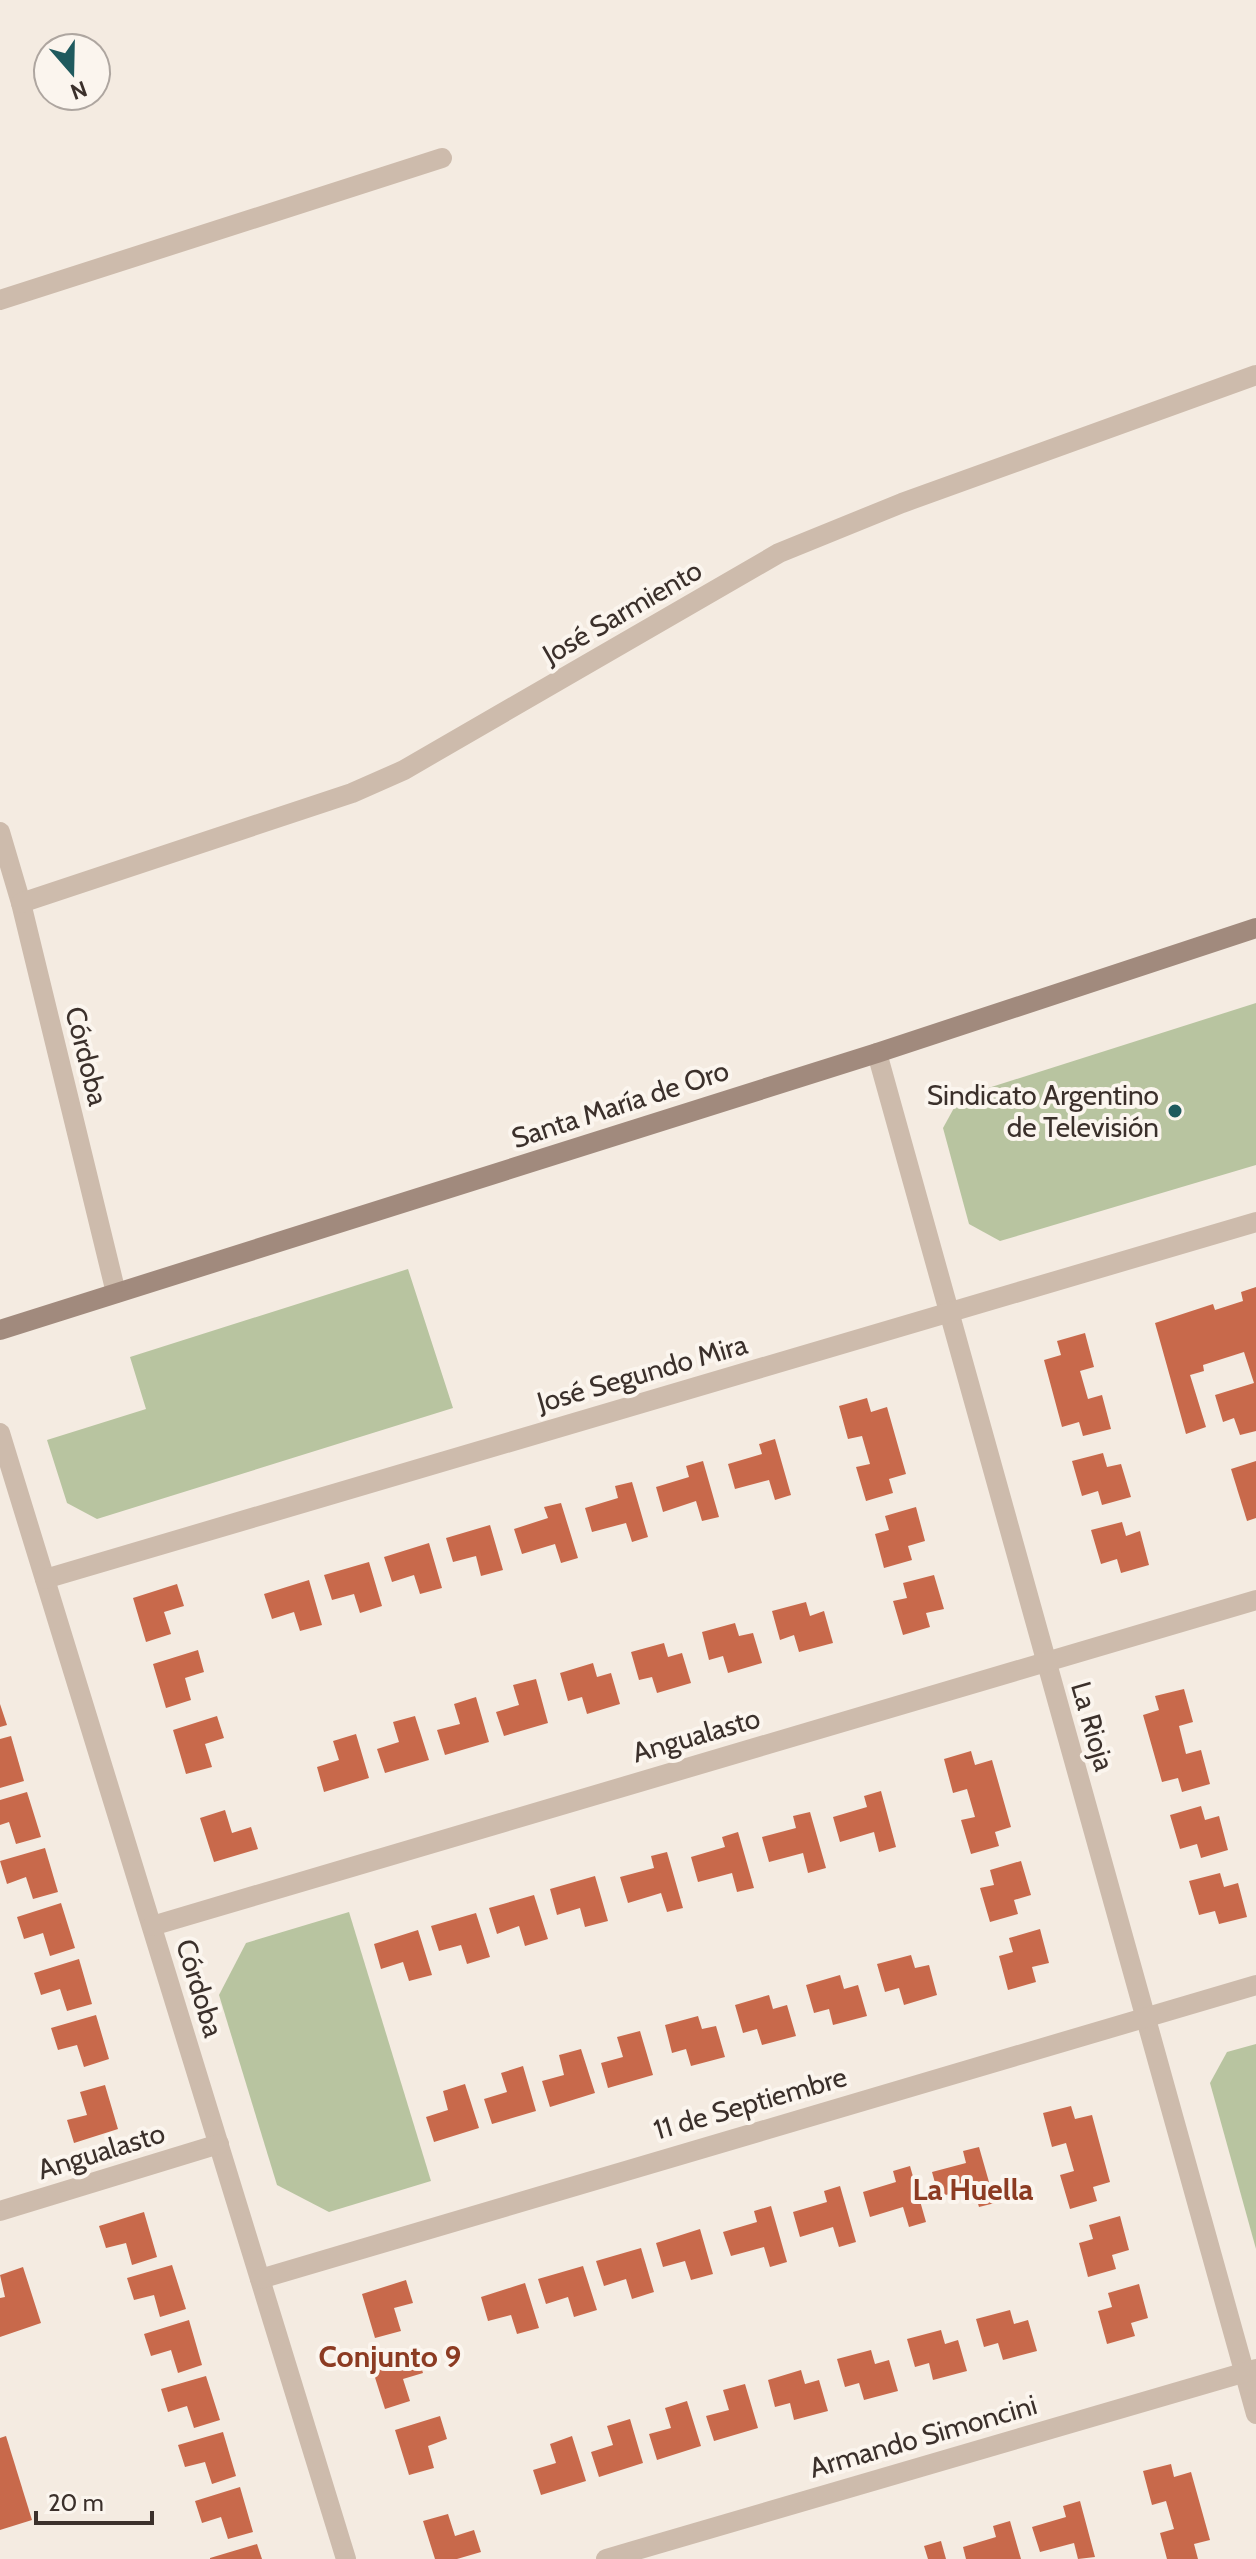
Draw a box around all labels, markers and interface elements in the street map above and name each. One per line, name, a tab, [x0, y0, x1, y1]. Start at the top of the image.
north arrow	[32, 32, 112, 112]
text: N	[67, 75, 91, 106]
street label: José Sarmiento	[536, 553, 708, 672]
street label: Córdoba	[58, 1003, 116, 1109]
street label: Santa María de Oro	[507, 1053, 733, 1155]
place label: Sindicato Argentino de Televisión	[927, 1078, 1159, 1144]
marker: Sindicato Argentino de Televisión	[1166, 1102, 1184, 1120]
street label: José Segundo Mira	[532, 1327, 752, 1420]
street label: La Rioja	[1064, 1677, 1122, 1775]
street label: Angualasto	[628, 1701, 764, 1769]
street label: Córdoba	[169, 1935, 231, 2042]
street label: 11 de Septiembre	[649, 2059, 851, 2147]
street label: Angualasto	[33, 2116, 169, 2186]
district label: La Huella	[913, 2171, 1034, 2208]
district label: Conjunto 9	[319, 2338, 461, 2375]
street label: Armando Simoncini	[805, 2387, 1041, 2485]
scale bar	[36, 2475, 152, 2525]
text: 20 m	[48, 2488, 104, 2517]

